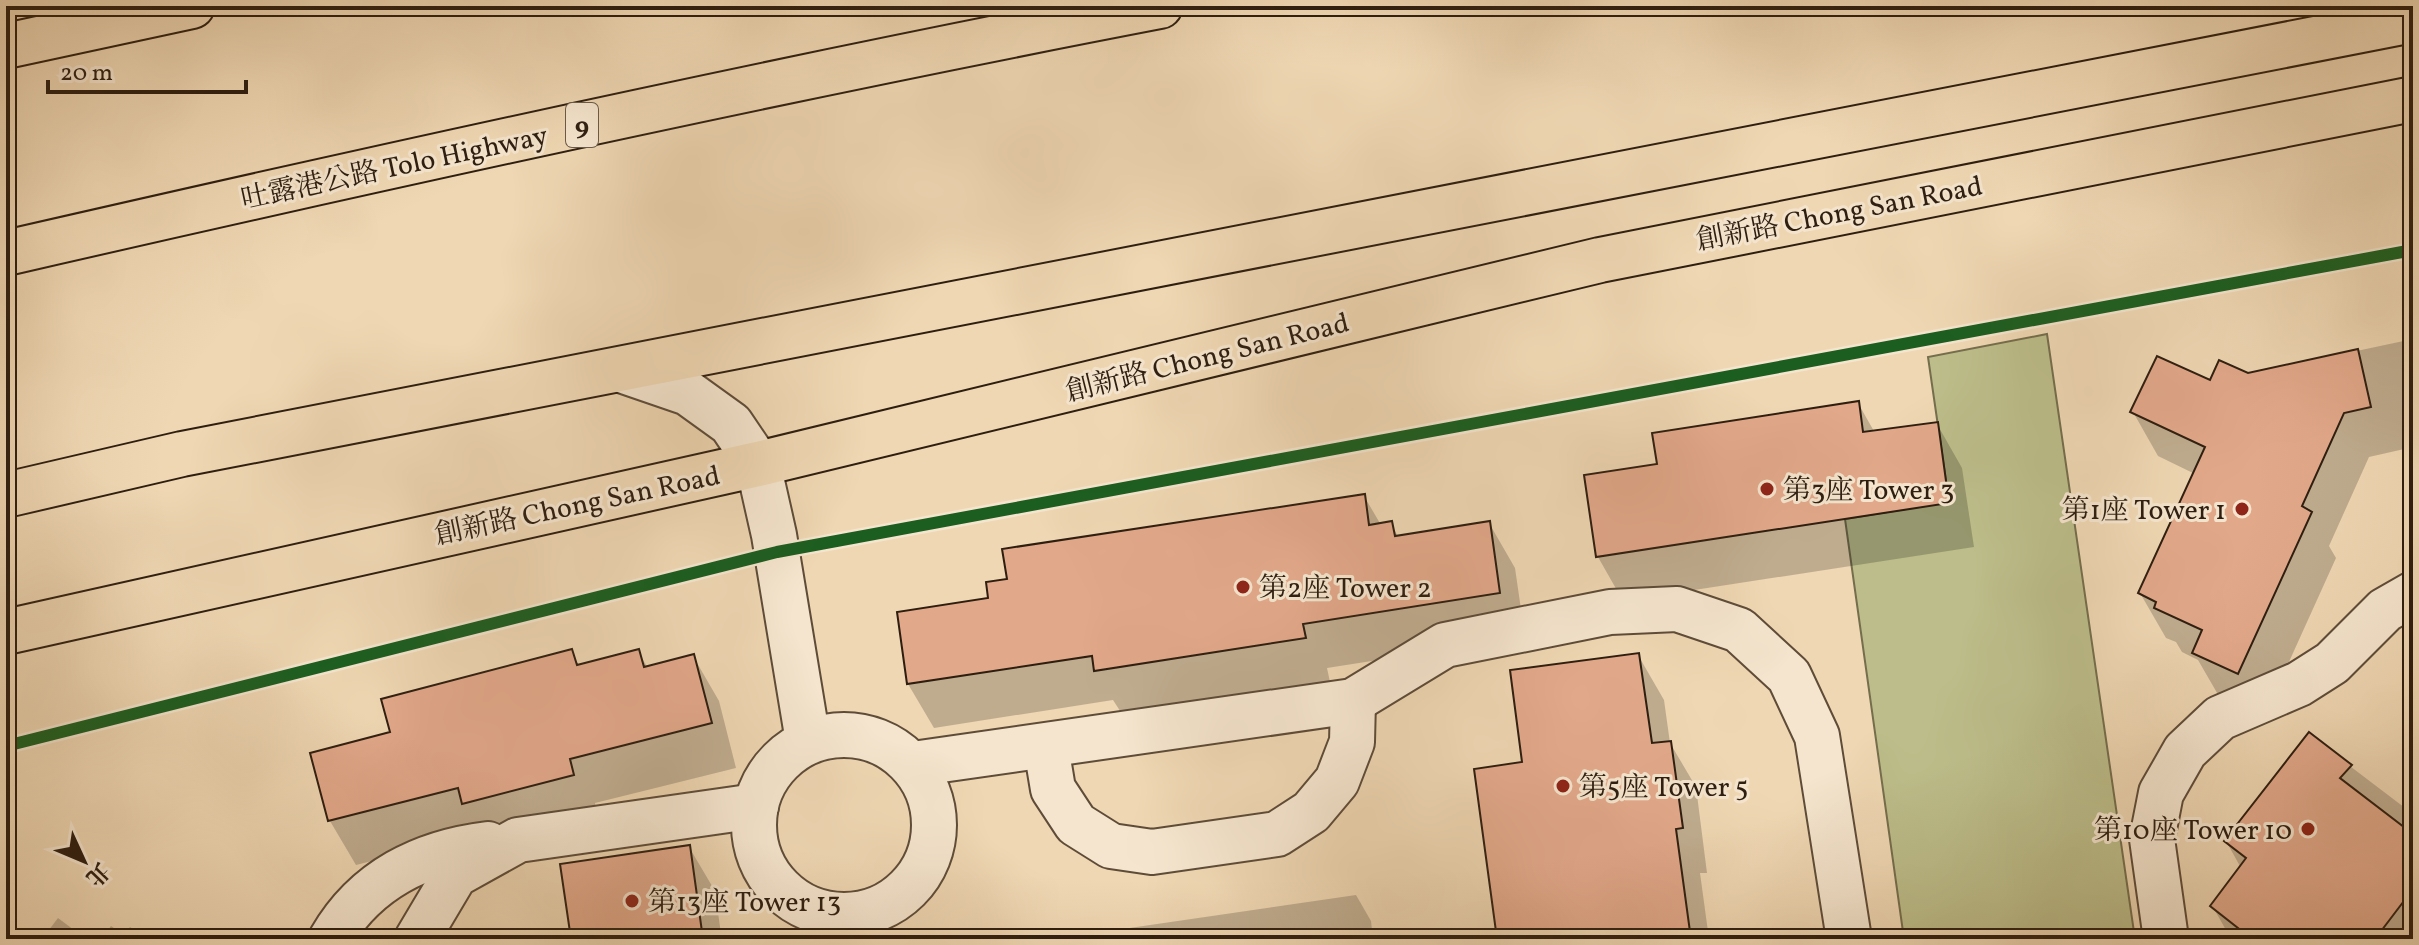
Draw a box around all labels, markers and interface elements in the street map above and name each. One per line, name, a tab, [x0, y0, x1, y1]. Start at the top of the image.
scale bar	[48, 44, 246, 94]
text: 20 m	[60, 57, 113, 91]
road number: 9	[566, 103, 598, 147]
street label: 吐露港公路 Tolo Highway	[237, 117, 552, 220]
street label: 創新路 Chong San Road	[1693, 168, 1986, 261]
street label: 創新路 Chong San Road	[1062, 304, 1354, 413]
street label: 創新路 Chong San Road	[431, 457, 724, 556]
place label: 第3座 Tower 3	[1783, 472, 1954, 511]
marker: 第3座 Tower 3	[1758, 480, 1776, 498]
place label: 第1座 Tower 1	[2062, 492, 2226, 531]
marker: 第1座 Tower 1	[2233, 500, 2251, 518]
place label: 第2座 Tower 2	[1259, 570, 1432, 609]
marker: 第2座 Tower 2	[1234, 578, 1252, 596]
place label: 第5座 Tower 5	[1579, 769, 1749, 808]
marker: 第5座 Tower 5	[1554, 777, 1572, 795]
place label: 第10座 Tower 10	[2094, 812, 2292, 851]
marker: 第10座 Tower 10	[2299, 820, 2317, 838]
north arrow	[44, 821, 124, 901]
text: 北	[78, 854, 115, 892]
place label: 第13座 Tower 13	[648, 884, 841, 923]
marker: 第13座 Tower 13	[623, 892, 641, 910]

